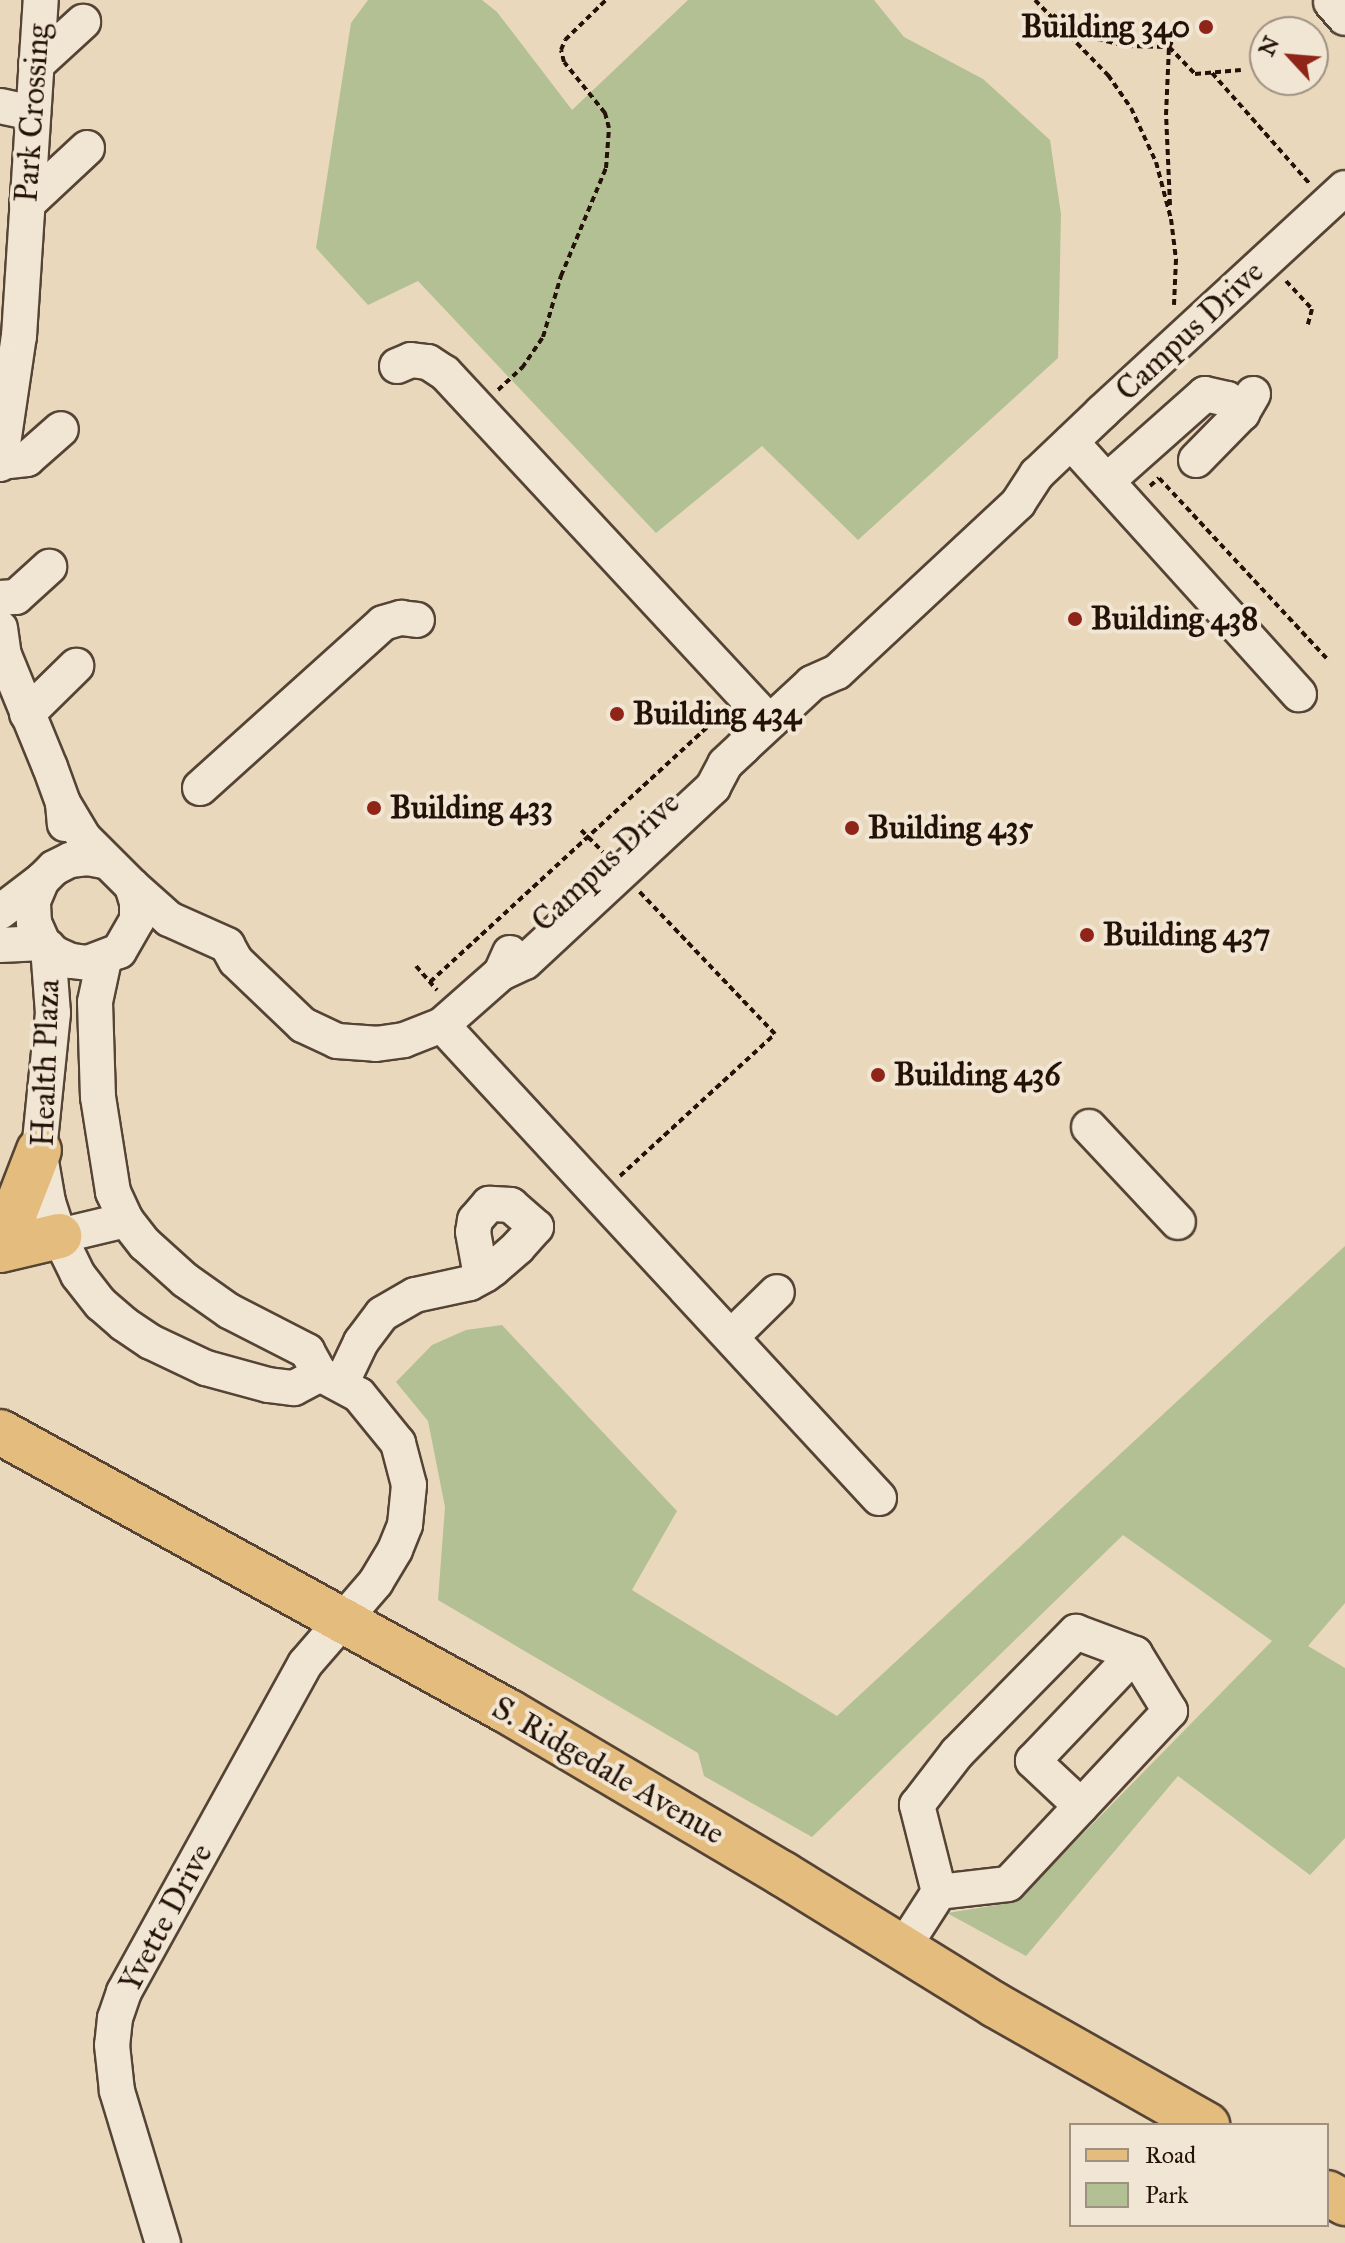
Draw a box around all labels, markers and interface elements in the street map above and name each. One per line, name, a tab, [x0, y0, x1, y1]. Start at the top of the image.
place label: Building 340	[1021, 8, 1190, 46]
north arrow	[1249, 16, 1329, 96]
marker: Building 340	[1197, 18, 1215, 36]
street label: Park Crossing	[8, 22, 58, 204]
text: N	[1253, 32, 1285, 60]
street label: Campus Drive	[1108, 253, 1272, 409]
place label: Building 438	[1091, 600, 1258, 638]
marker: Building 438	[1066, 610, 1084, 628]
place label: Building 434	[633, 695, 801, 733]
marker: Building 434	[608, 705, 626, 723]
street label: Campus Drive	[524, 784, 688, 940]
place label: Building 433	[390, 789, 553, 827]
marker: Building 433	[365, 799, 383, 817]
place label: Building 435	[868, 809, 1033, 847]
marker: Building 435	[843, 819, 861, 837]
place label: Building 437	[1103, 916, 1270, 954]
marker: Building 437	[1078, 926, 1096, 944]
street label: Health Plaza	[24, 979, 68, 1147]
place label: Building 436	[894, 1056, 1061, 1094]
marker: Building 436	[869, 1066, 887, 1084]
street label: S. Ridgedale Avenue	[485, 1689, 731, 1853]
street label: Yvette Drive	[111, 1837, 221, 1999]
legend	[1069, 2123, 1329, 2227]
text: Road	[1145, 2140, 1196, 2170]
text: Park	[1145, 2180, 1188, 2210]

